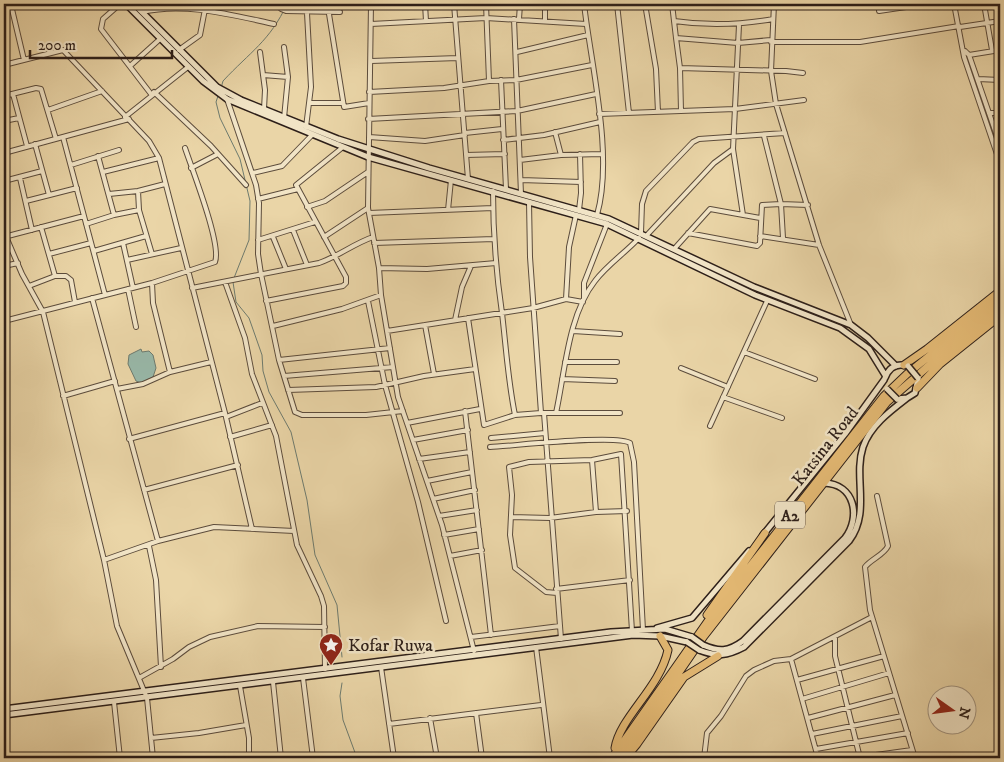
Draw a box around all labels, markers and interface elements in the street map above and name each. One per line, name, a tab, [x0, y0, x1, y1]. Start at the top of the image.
scale bar	[30, 28, 172, 60]
text: 200 m	[38, 36, 76, 55]
street label: Katsina Road	[788, 402, 864, 491]
road number: A2	[775, 502, 805, 528]
place icon: Kofar Ruwa	[318, 632, 344, 666]
place label: Kofar Ruwa	[348, 635, 433, 657]
north arrow	[926, 684, 976, 734]
text: N	[953, 705, 974, 721]

